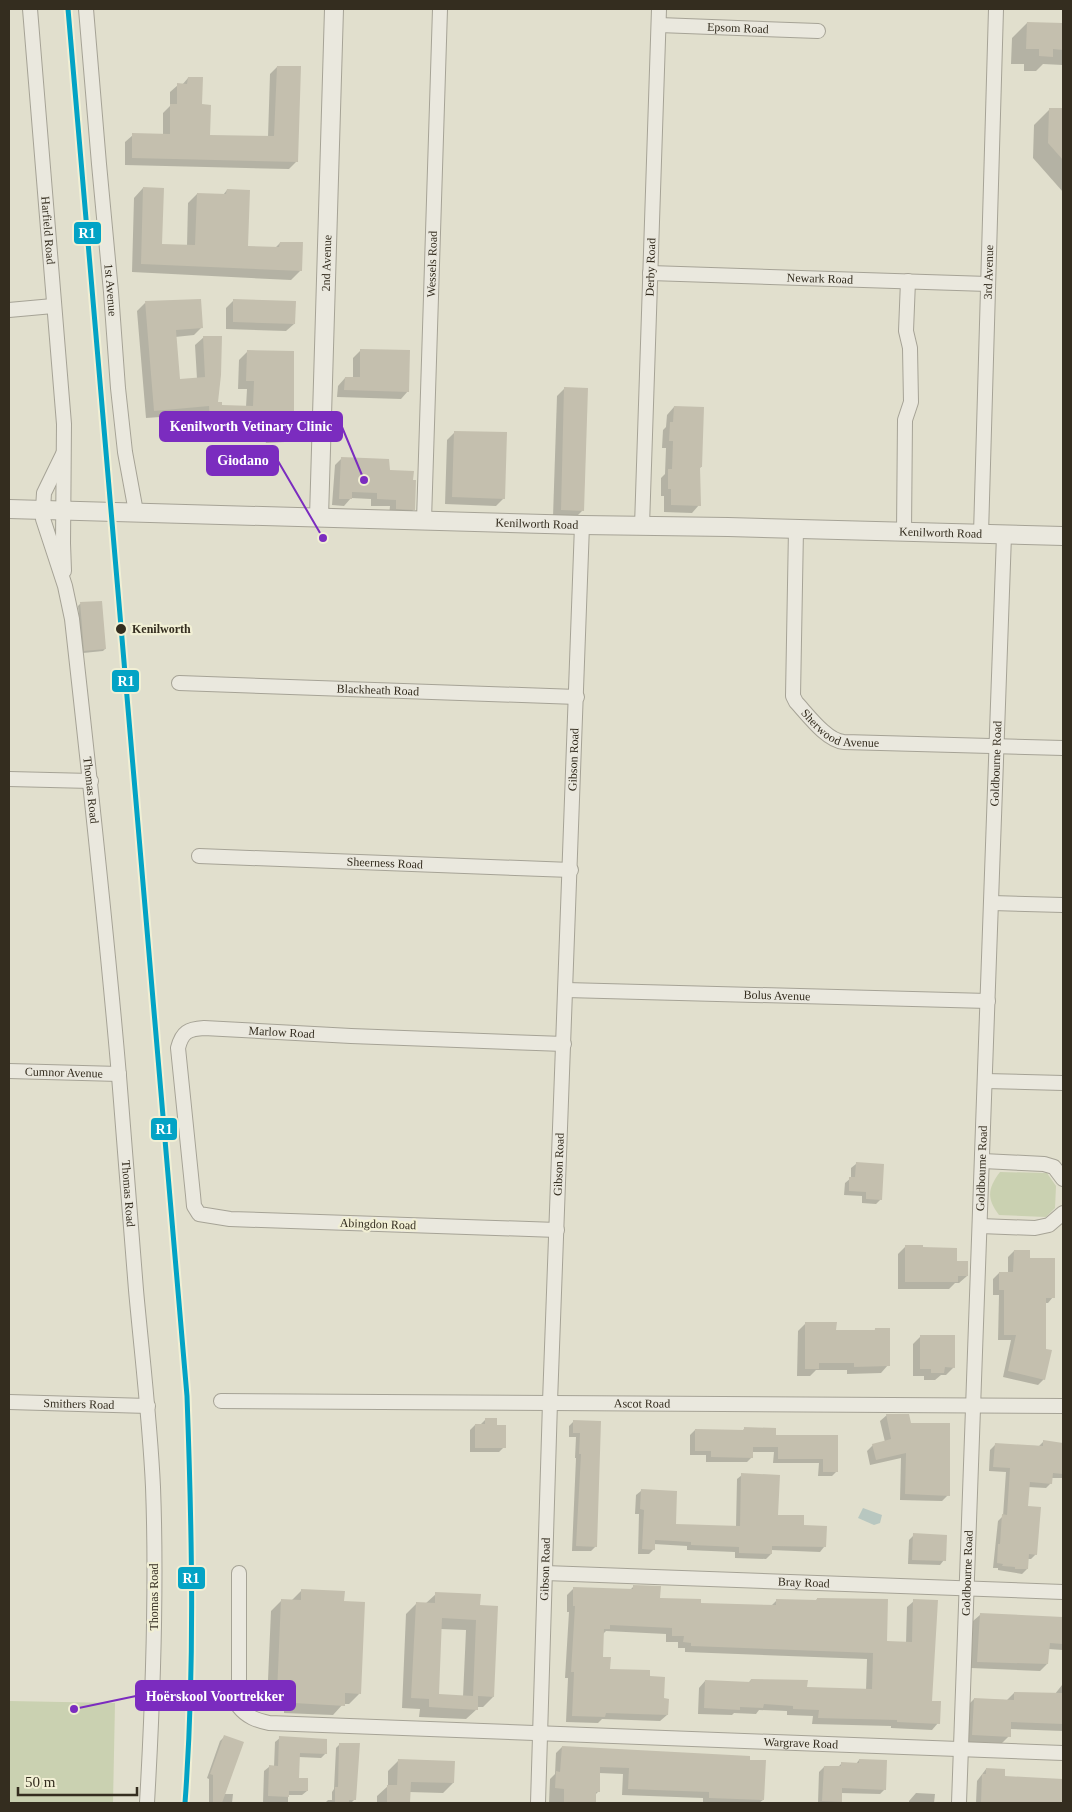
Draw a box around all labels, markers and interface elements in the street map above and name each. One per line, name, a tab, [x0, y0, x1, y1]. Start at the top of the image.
street label: Epsom Road	[707, 20, 769, 36]
street label: Harfield Road	[38, 196, 58, 265]
line badge: R1	[73, 221, 102, 245]
text: R1	[78, 226, 96, 241]
street label: Wessels Road	[424, 231, 440, 298]
street label: 2nd Avenue	[319, 235, 334, 292]
street label: Derby Road	[643, 238, 658, 297]
street label: 3rd Avenue	[981, 245, 996, 300]
street label: 1st Avenue	[101, 263, 120, 317]
street label: Newark Road	[787, 270, 853, 287]
callout: Kenilworth Vetinary Clinic	[160, 412, 342, 441]
text: Kenilworth Vetinary Clinic	[170, 419, 332, 434]
callout: Giodano	[207, 446, 278, 475]
text: Giodano	[217, 453, 269, 468]
street label: Kenilworth Road	[495, 516, 578, 532]
street label: Kenilworth Road	[899, 525, 982, 541]
marker: Kenilworth	[114, 622, 128, 636]
place label: Kenilworth	[132, 622, 191, 636]
line badge: R1	[111, 669, 140, 693]
text: R1	[117, 674, 135, 689]
street label: Blackheath Road	[336, 682, 419, 698]
street label: Sherwood Avenue	[798, 706, 879, 750]
street label: Goldbourne Road	[987, 721, 1004, 807]
street label: Gibson Road	[565, 728, 582, 791]
street label: Thomas Road	[80, 756, 101, 824]
street label: Sheerness Road	[346, 855, 423, 871]
street label: Bolus Avenue	[743, 988, 811, 1003]
street label: Marlow Road	[248, 1023, 315, 1041]
street label: Cumnor Avenue	[25, 1064, 103, 1081]
line badge: R1	[150, 1117, 178, 1141]
text: R1	[155, 1122, 173, 1137]
street label: Goldbourne Road	[973, 1125, 990, 1211]
street label: Gibson Road	[551, 1133, 567, 1196]
street label: Thomas Road	[119, 1160, 138, 1228]
street label: Abingdon Road	[340, 1216, 416, 1232]
street label: Smithers Road	[43, 1396, 115, 1412]
street label: Ascot Road	[614, 1396, 670, 1411]
street label: Goldbourne Road	[959, 1530, 976, 1616]
street label: Gibson Road	[537, 1537, 553, 1601]
street label: Thomas Road	[147, 1564, 161, 1631]
line badge: R1	[177, 1566, 206, 1590]
text: R1	[182, 1571, 200, 1586]
street label: Bray Road	[778, 1575, 830, 1590]
callout: Hoërskool Voortrekker	[136, 1681, 295, 1710]
text: Hoërskool Voortrekker	[146, 1689, 284, 1704]
street label: Wargrave Road	[763, 1735, 838, 1751]
scale bar	[18, 1764, 136, 1796]
text: 50 m	[25, 1774, 56, 1790]

